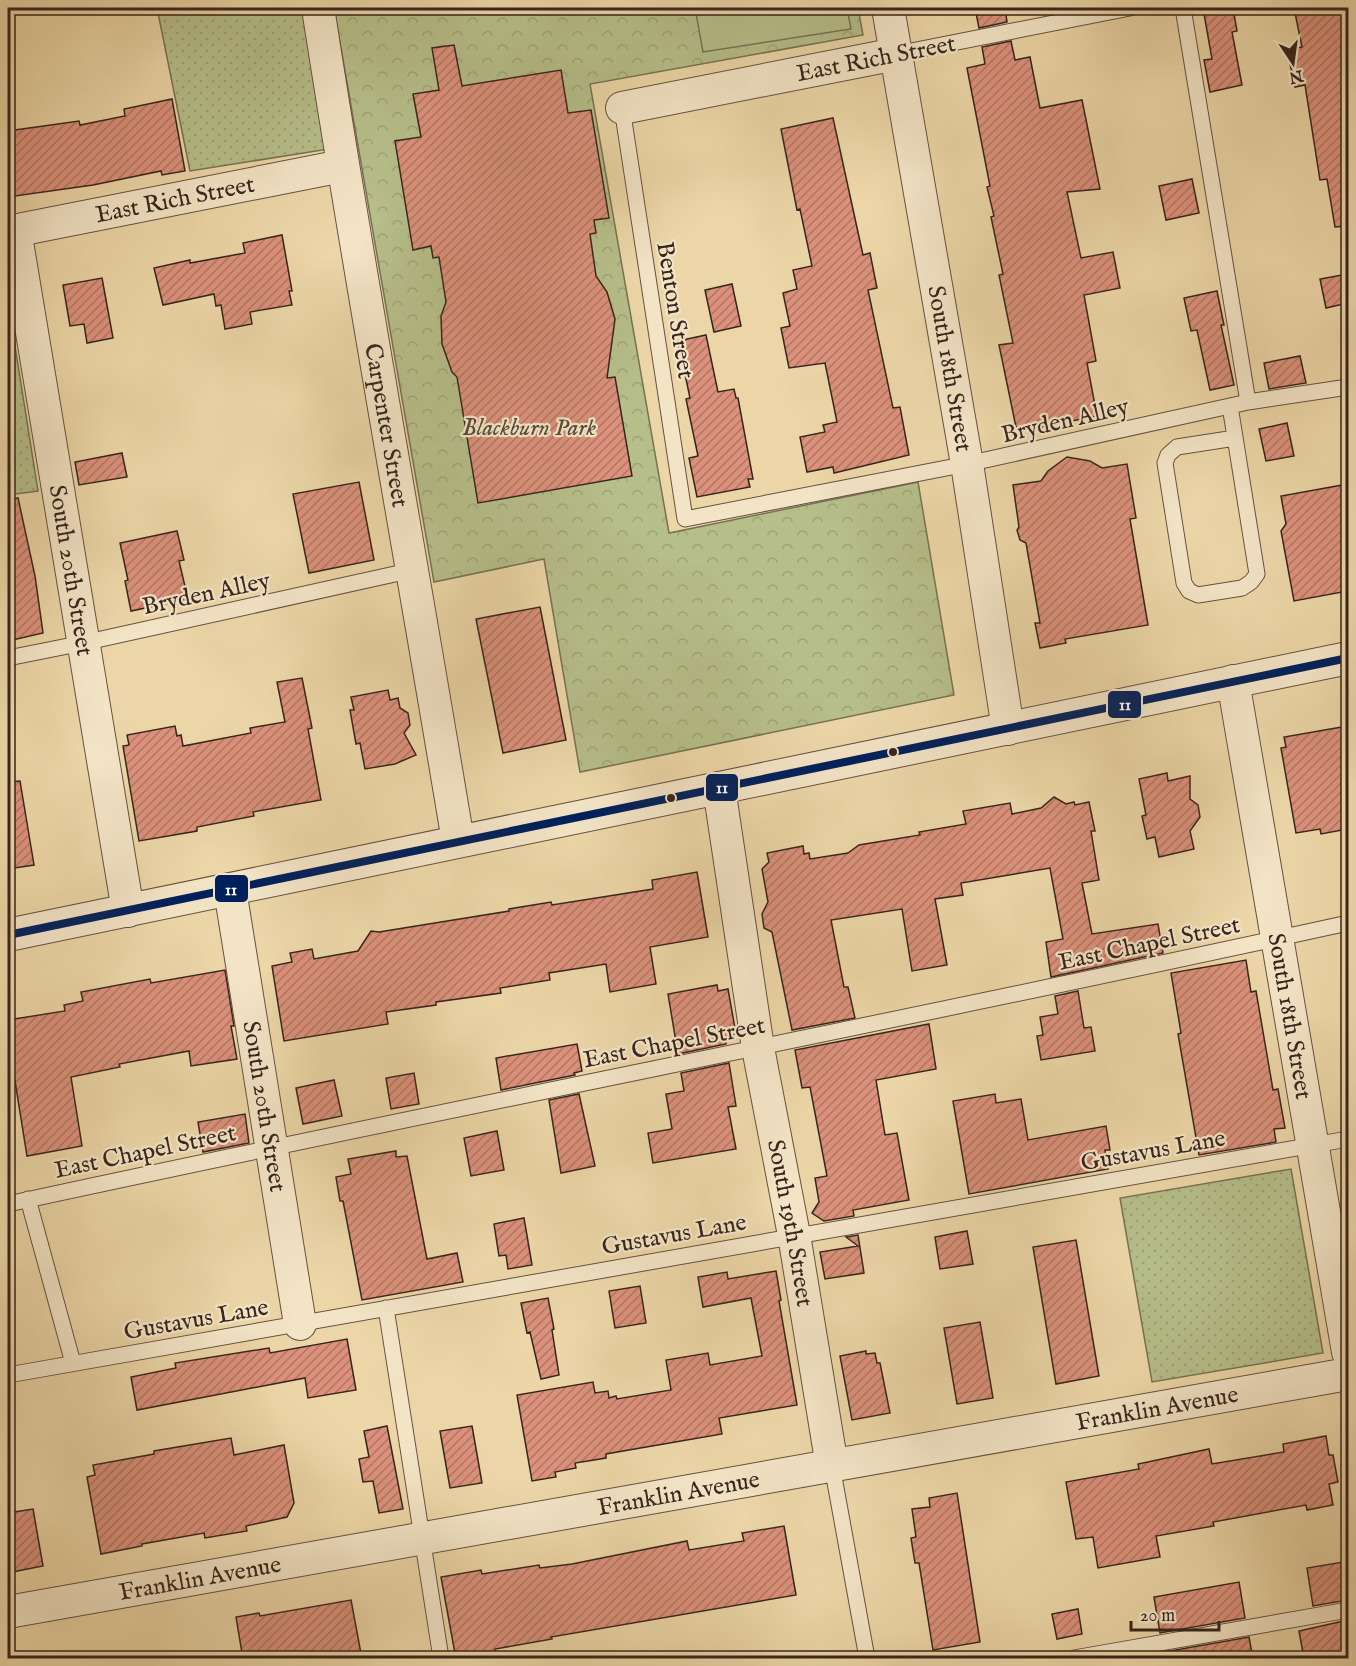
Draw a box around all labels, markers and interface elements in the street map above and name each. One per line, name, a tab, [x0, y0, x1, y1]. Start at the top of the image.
street label: East Rich Street	[794, 29, 958, 90]
north arrow	[1263, 33, 1323, 93]
text: N	[1287, 64, 1306, 87]
street label: East Rich Street	[93, 170, 257, 231]
street label: Benton Street	[648, 240, 701, 381]
street label: South 18th Street	[919, 283, 979, 454]
street label: Carpenter Street	[356, 341, 415, 510]
street label: Bryden Alley	[999, 392, 1132, 451]
park label: Blackburn Park	[462, 413, 596, 444]
street label: South 20th Street	[41, 483, 99, 658]
street label: Bryden Alley	[140, 566, 273, 623]
line badge: 11	[1107, 690, 1142, 719]
text: 11	[1119, 696, 1131, 716]
unlabelled marker	[887, 746, 899, 758]
line badge: 11	[705, 773, 739, 802]
text: 11	[716, 779, 728, 799]
unlabelled marker	[665, 792, 677, 804]
line badge: 11	[214, 874, 249, 903]
text: 11	[225, 881, 237, 901]
street label: East Chapel Street	[1056, 910, 1243, 979]
street label: South 18th Street	[1259, 931, 1318, 1102]
street label: East Chapel Street	[581, 1011, 768, 1076]
street label: South 20th Street	[234, 1019, 292, 1194]
street label: East Chapel Street	[52, 1118, 239, 1187]
street label: Gustavus Lane	[1079, 1124, 1228, 1179]
street label: South 19th Street	[759, 1137, 820, 1309]
street label: Gustavus Lane	[600, 1208, 749, 1263]
street label: Gustavus Lane	[122, 1293, 271, 1348]
street label: Franklin Avenue	[1074, 1380, 1241, 1439]
street label: Franklin Avenue	[595, 1465, 762, 1524]
street label: Franklin Avenue	[117, 1550, 284, 1609]
scale bar	[1131, 1594, 1220, 1632]
text: 20 m	[1140, 1605, 1175, 1628]

